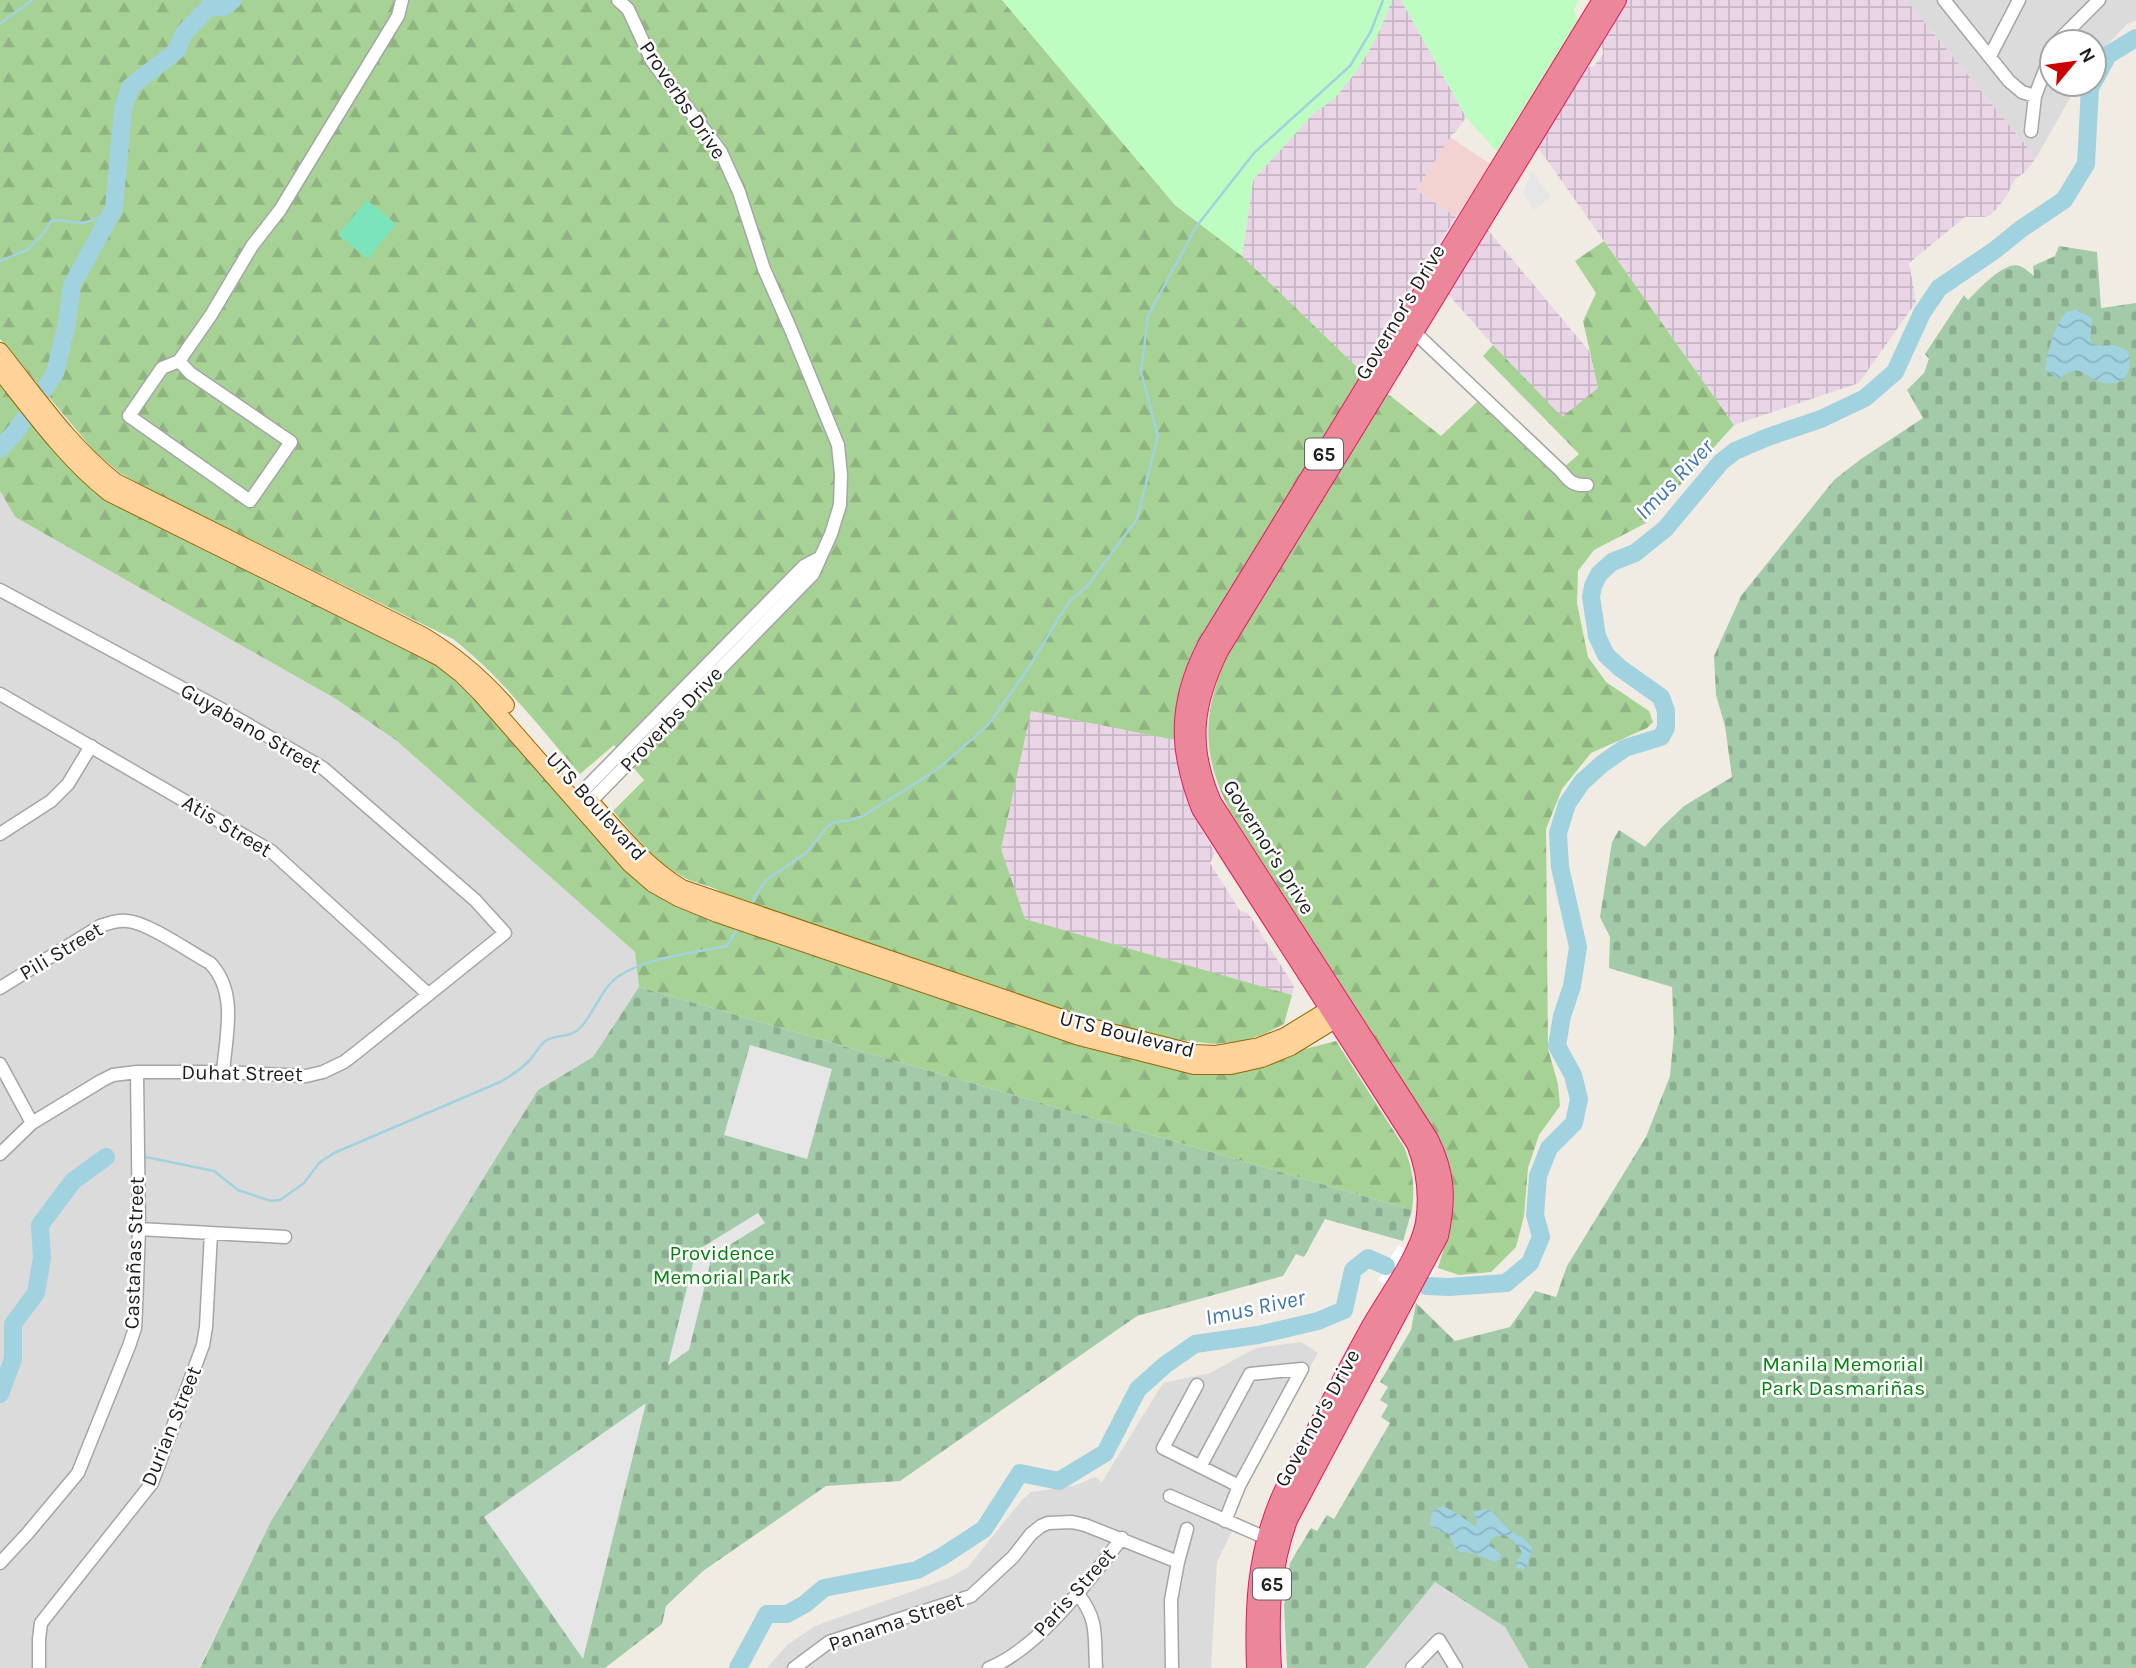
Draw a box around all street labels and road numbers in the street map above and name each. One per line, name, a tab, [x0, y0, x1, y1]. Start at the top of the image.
street label: Proverbs Drive	[635, 36, 731, 164]
street label: Governor's Drive	[1350, 240, 1450, 384]
road number: 65	[1305, 438, 1343, 470]
street label: Proverbs Drive	[615, 661, 727, 777]
street label: Guyabano Street	[176, 678, 326, 778]
street label: UTS Boulevard	[541, 747, 651, 865]
street label: Governor's Drive	[1218, 776, 1320, 918]
street label: Atis Street	[178, 790, 276, 862]
street label: Pili Street	[15, 917, 107, 985]
street label: UTS Boulevard	[1057, 1006, 1197, 1062]
street label: Duhat Street	[181, 1060, 303, 1086]
street label: Castañas Street	[119, 1176, 149, 1330]
street label: Governor's Drive	[1269, 1345, 1365, 1491]
street label: Durian Street	[136, 1362, 206, 1490]
street label: Paris Street	[1028, 1543, 1120, 1641]
road number: 65	[1253, 1568, 1291, 1600]
street label: Panama Street	[825, 1588, 967, 1656]

